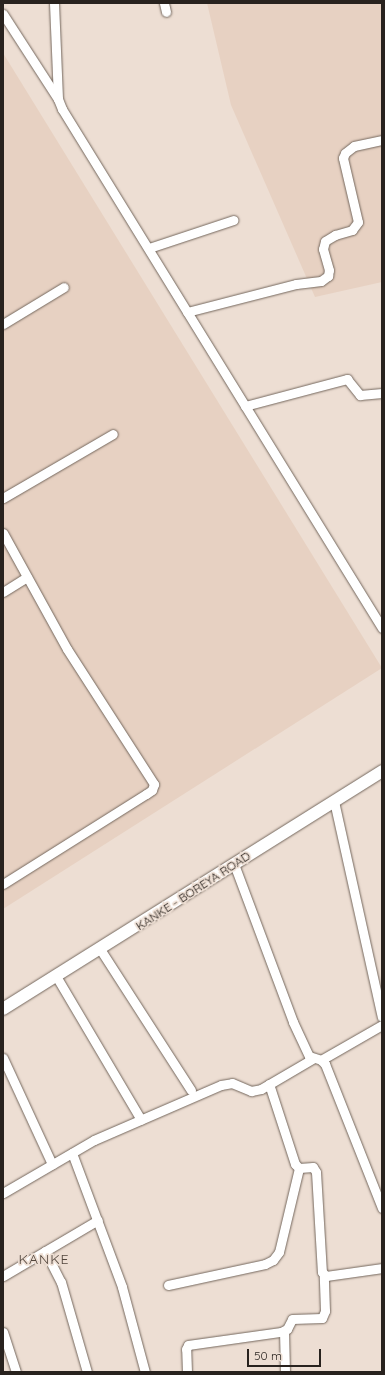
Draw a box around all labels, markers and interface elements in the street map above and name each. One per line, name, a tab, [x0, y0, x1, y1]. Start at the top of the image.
street label: KANKE - BOREYA ROAD	[133, 849, 253, 933]
district label: KANKE	[18, 1251, 70, 1267]
scale bar	[249, 1341, 323, 1367]
text: 50 m	[254, 1348, 282, 1363]

